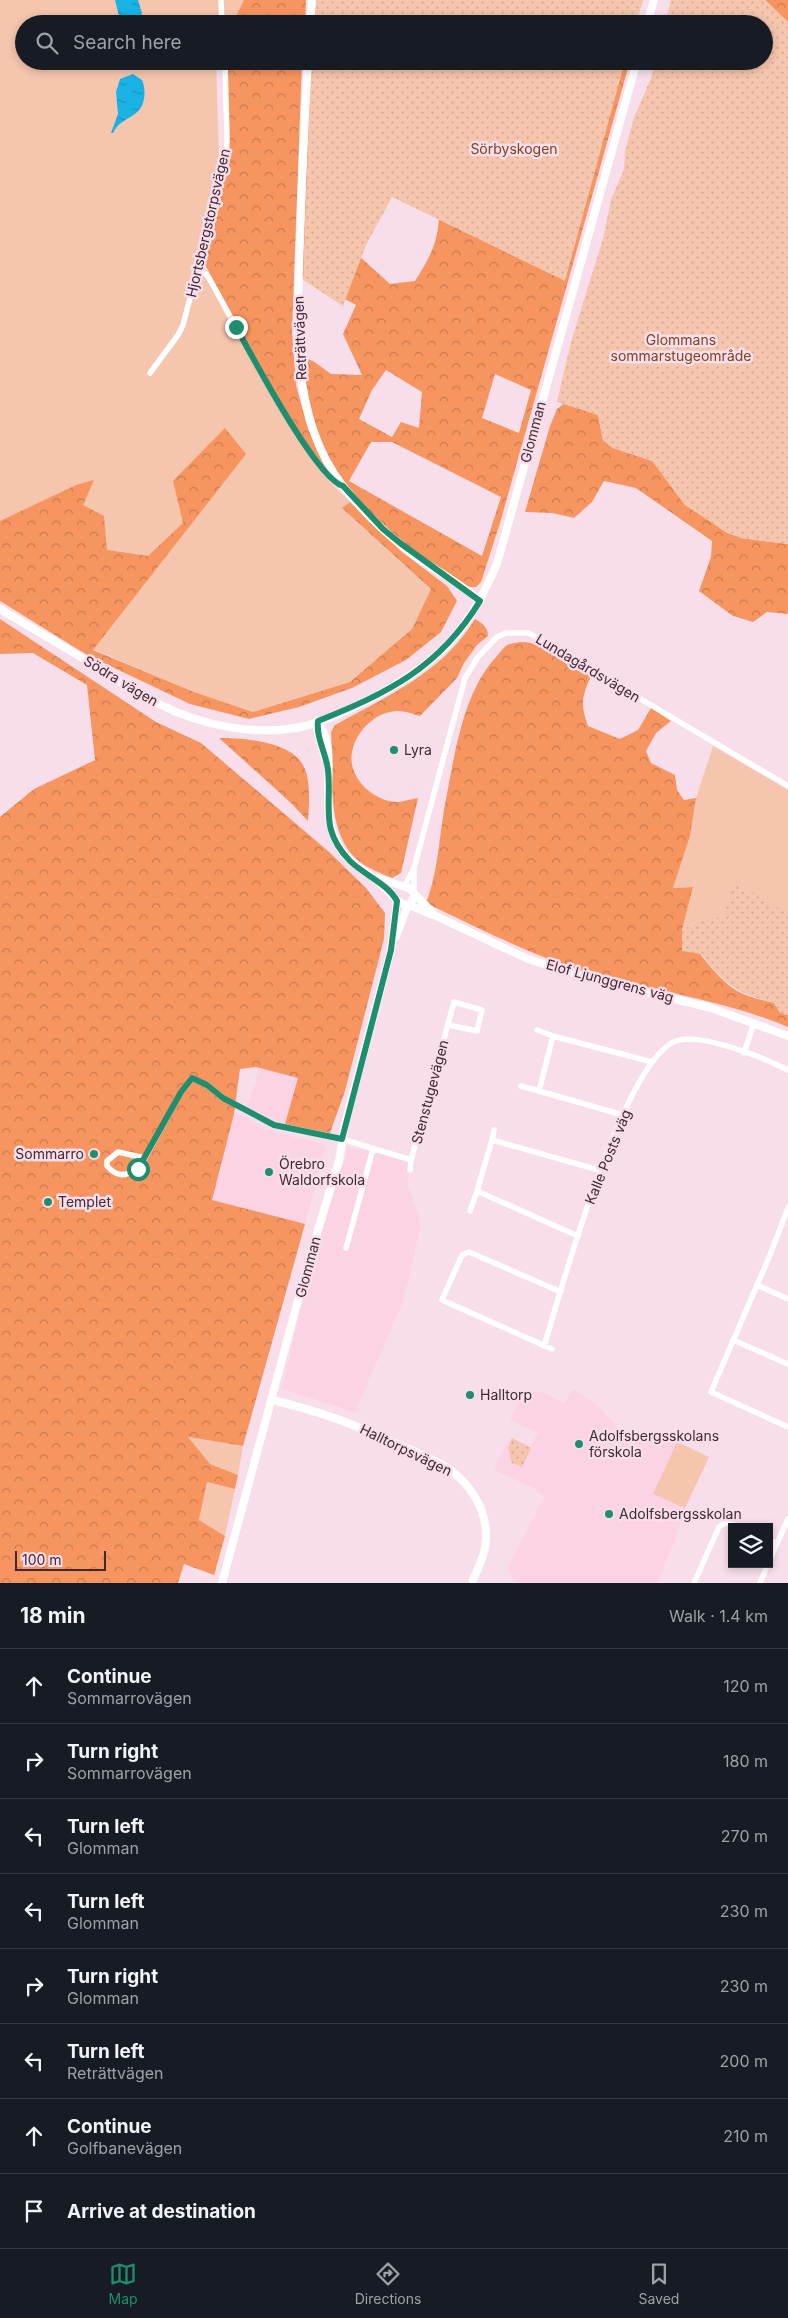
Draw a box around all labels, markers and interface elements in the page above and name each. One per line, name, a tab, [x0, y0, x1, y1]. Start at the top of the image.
search box	[15, 15, 773, 70]
icon: search	[33, 29, 61, 57]
text: Search here	[73, 31, 182, 54]
park label: Sörbyskogen	[470, 140, 558, 157]
street label: Hjortsbergstorpsvägen	[182, 147, 233, 299]
street label: Reträttvägen	[290, 296, 309, 381]
route end	[225, 316, 248, 339]
park label: Glommans sommarstugeområde	[611, 331, 751, 364]
street label: Glomman	[516, 399, 549, 464]
street label: Lundagårdsvägen	[533, 630, 644, 706]
street label: Södra vägen	[81, 652, 162, 709]
place label: Lyra	[404, 741, 432, 758]
marker: Lyra	[388, 744, 400, 756]
street label: Elof Ljunggrens väg	[544, 955, 676, 1006]
street label: Stenstugevägen	[407, 1038, 452, 1146]
street label: Kalle Posts väg	[581, 1107, 634, 1207]
place label: Sommarro	[15, 1145, 84, 1162]
marker: Sommarro	[88, 1148, 100, 1160]
place label: Örebro Waldorfskola	[279, 1155, 365, 1188]
route start	[127, 1158, 150, 1181]
marker: Örebro Waldorfskola	[263, 1166, 275, 1178]
place label: Templet	[58, 1193, 111, 1210]
marker: Templet	[42, 1196, 54, 1208]
street label: Glomman	[291, 1234, 324, 1299]
place label: Halltorp	[480, 1386, 532, 1403]
marker: Halltorp	[464, 1389, 476, 1401]
street label: Halltorpsvägen	[357, 1420, 455, 1479]
place label: Adolfsbergsskolans förskola	[589, 1427, 719, 1460]
marker: Adolfsbergsskolans förskola	[573, 1438, 585, 1450]
place label: Adolfsbergsskolan	[619, 1505, 742, 1522]
marker: Adolfsbergsskolan	[603, 1508, 615, 1520]
map controls	[728, 1523, 773, 1568]
button: layers	[728, 1523, 773, 1568]
scale bar	[15, 1548, 106, 1571]
text: 100 m	[22, 1551, 62, 1568]
text: 18 min	[20, 1603, 86, 1628]
text: Walk · 1.4 km	[669, 1606, 768, 1626]
text: Continue	[67, 1665, 152, 1688]
icon: ahead	[20, 1672, 48, 1700]
text: 120 m	[723, 1676, 768, 1696]
text: Sommarrovägen	[67, 1688, 192, 1708]
text: Turn right	[67, 1740, 158, 1763]
icon: right	[20, 1747, 48, 1775]
text: 180 m	[723, 1751, 768, 1771]
text: Sommarrovägen	[67, 1763, 192, 1783]
text: Turn left	[67, 1815, 145, 1838]
icon: left	[20, 1822, 48, 1850]
text: 270 m	[721, 1826, 768, 1846]
text: Glomman	[67, 1838, 139, 1858]
text: Turn left	[67, 1890, 145, 1913]
icon: left	[20, 1897, 48, 1925]
text: 230 m	[720, 1901, 768, 1921]
text: Glomman	[67, 1913, 139, 1933]
text: Turn right	[67, 1965, 158, 1988]
icon: right	[20, 1972, 48, 2000]
text: 230 m	[720, 1976, 768, 1996]
text: Glomman	[67, 1988, 139, 2008]
text: Turn left	[67, 2040, 145, 2063]
icon: left	[20, 2047, 48, 2075]
text: 200 m	[720, 2051, 768, 2071]
text: Reträttvägen	[67, 2063, 164, 2083]
text: Continue	[67, 2115, 152, 2138]
icon: ahead	[20, 2122, 48, 2150]
text: 210 m	[723, 2126, 768, 2146]
text: Golfbanevägen	[67, 2138, 182, 2158]
icon: arrive	[20, 2197, 48, 2225]
text: Arrive at destination	[67, 2200, 256, 2223]
tab: Map	[109, 2260, 138, 2307]
tab: Directions	[355, 2260, 421, 2307]
tab: Saved	[638, 2260, 679, 2307]

